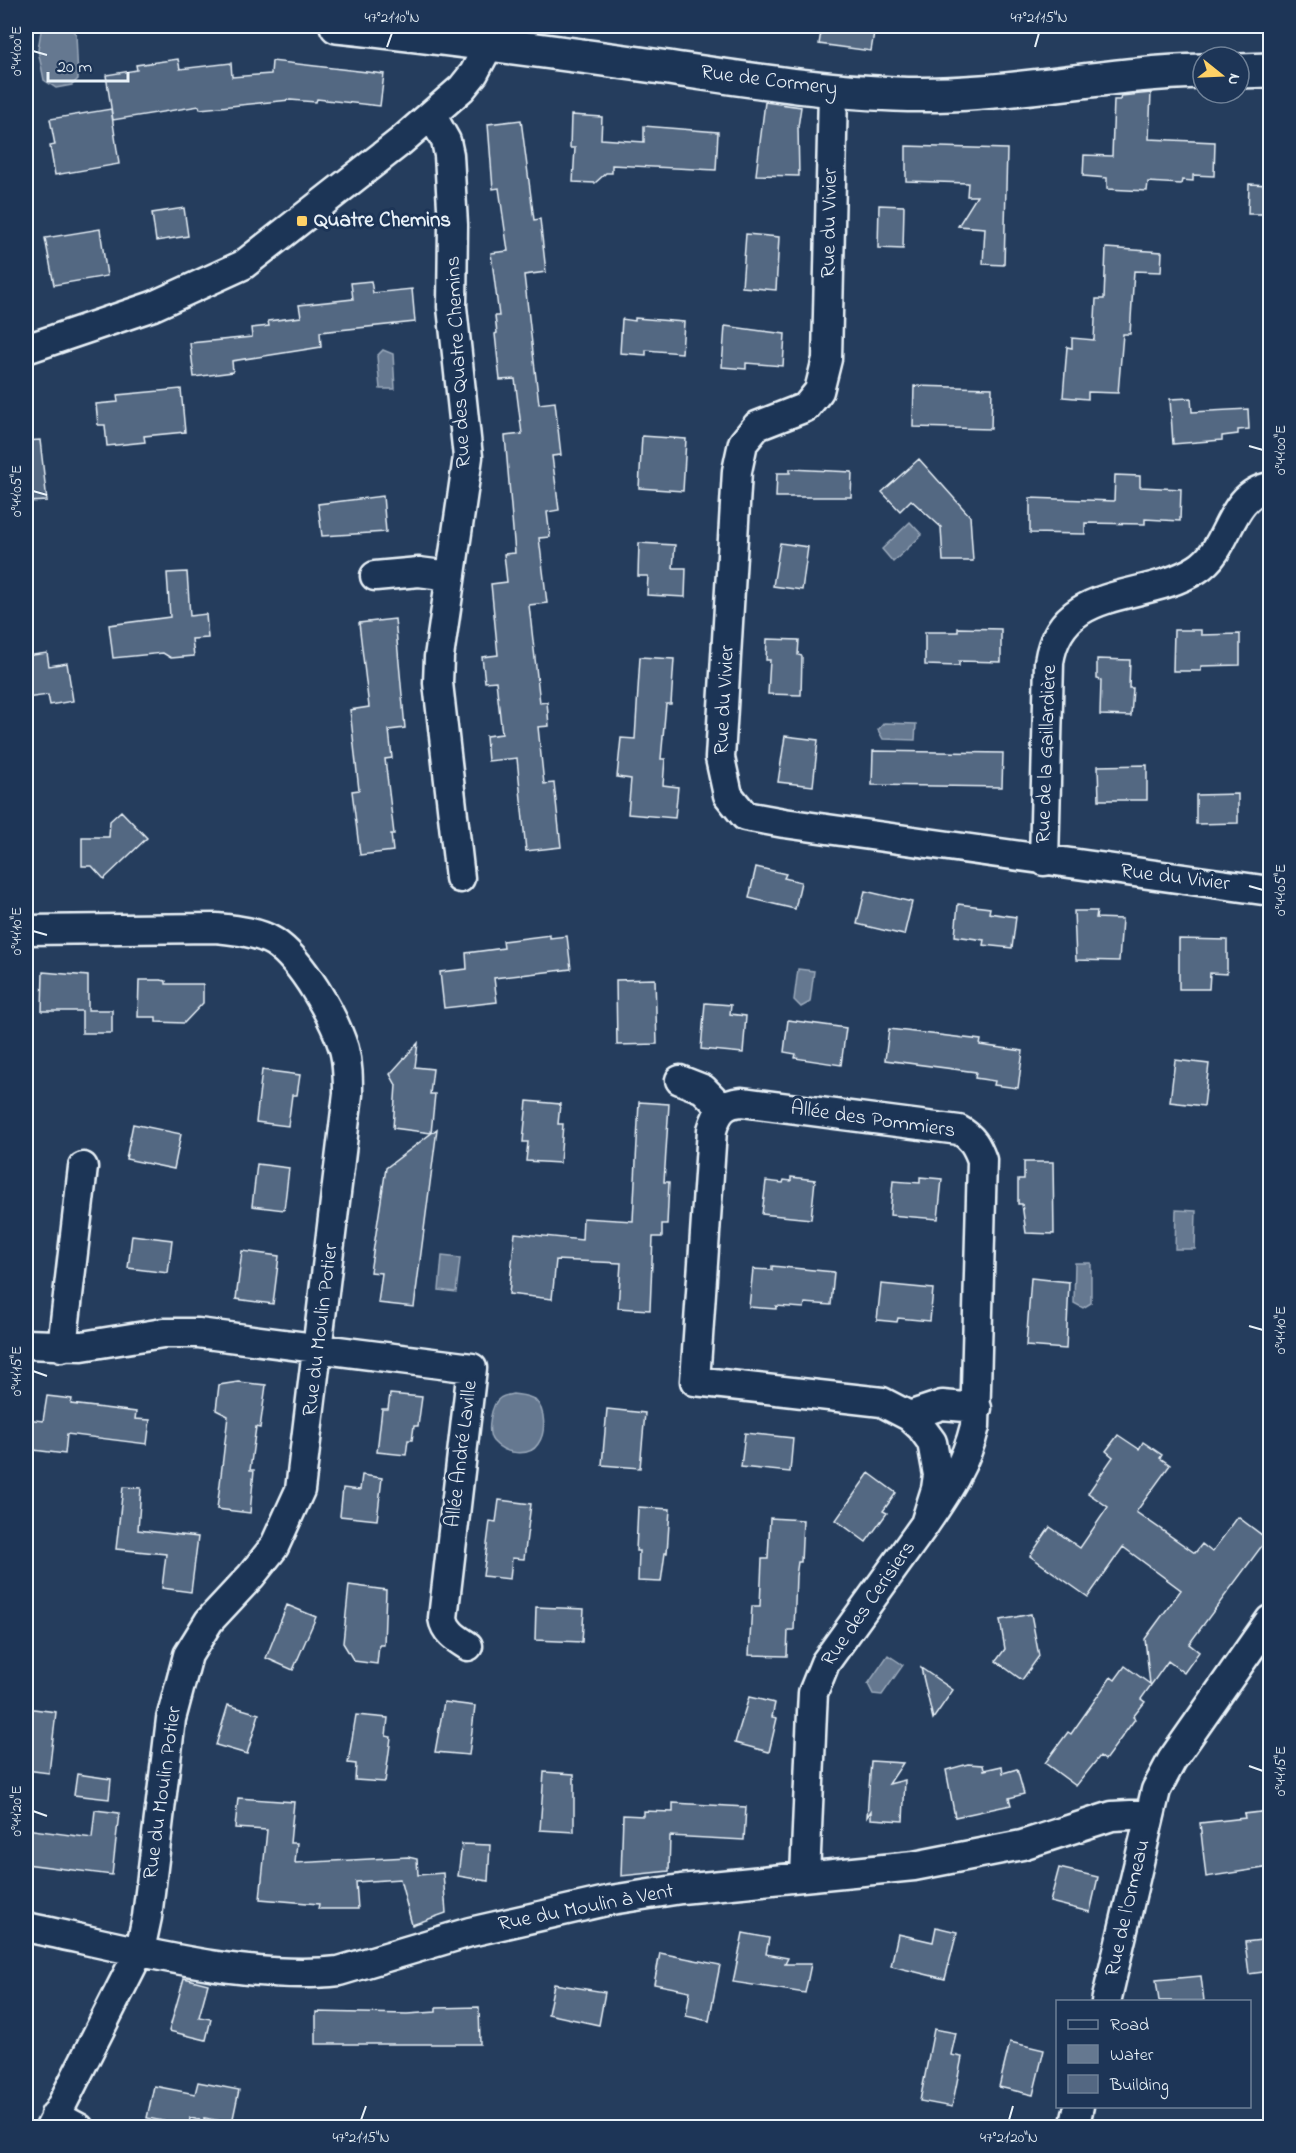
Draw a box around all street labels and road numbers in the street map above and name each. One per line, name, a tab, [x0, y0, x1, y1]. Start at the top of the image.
street label: Rue de Cormery	[699, 58, 839, 106]
street label: Rue du Vivier	[814, 167, 846, 278]
street label: Rue des Quatre Chemins	[438, 255, 480, 469]
street label: Rue du Vivier	[707, 644, 743, 756]
street label: Rue de la Gaillardière	[1029, 663, 1065, 844]
street label: Rue du Vivier	[1119, 856, 1232, 900]
street label: Allée des Pommiers	[789, 1094, 957, 1146]
street label: Rue du Moulin Potier	[295, 1241, 347, 1418]
street label: Allée André Laville	[438, 1378, 486, 1529]
street label: Rue des Cerisiers	[814, 1535, 924, 1673]
street label: Rue du Moulin Potier	[136, 1704, 190, 1881]
street label: Rue de l'Ormeau	[1098, 1837, 1158, 1979]
street label: Rue du Moulin à Vent	[496, 1876, 676, 1940]

